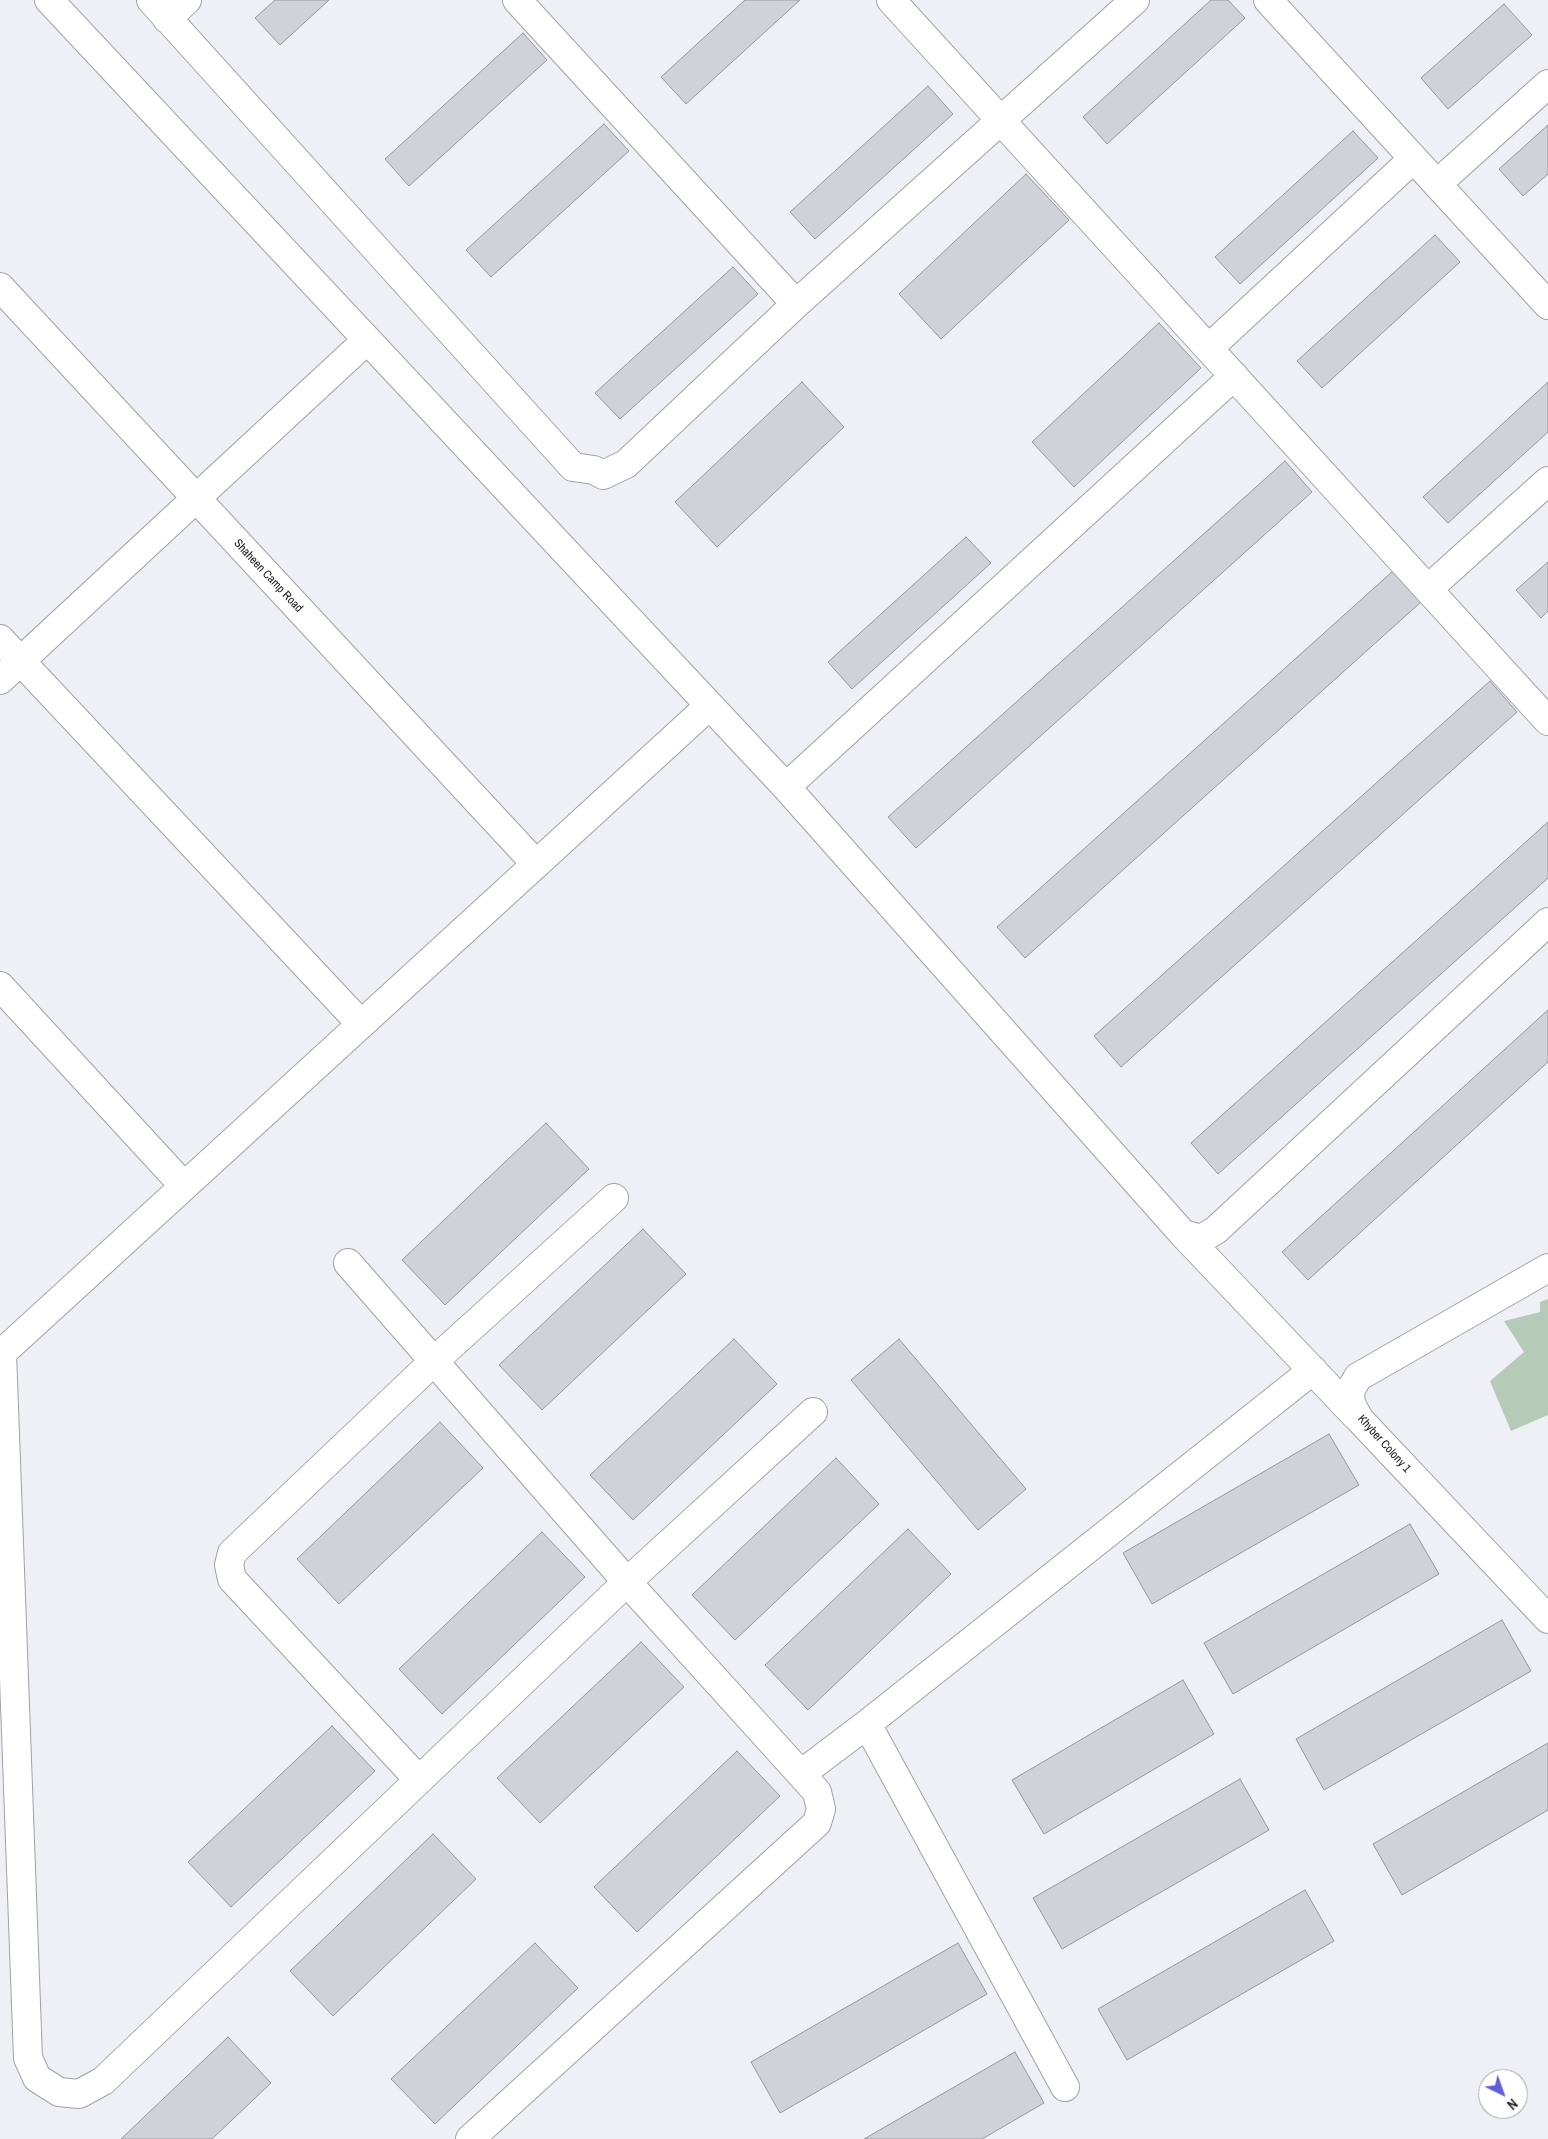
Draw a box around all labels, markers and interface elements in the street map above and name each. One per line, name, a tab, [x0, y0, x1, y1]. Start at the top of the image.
street label: Shaheen Camp Road	[230, 536, 306, 616]
street label: Khyber Colony 1	[1354, 1412, 1414, 1476]
north arrow	[1478, 2069, 1528, 2119]
text: N	[1503, 2095, 1521, 2114]

